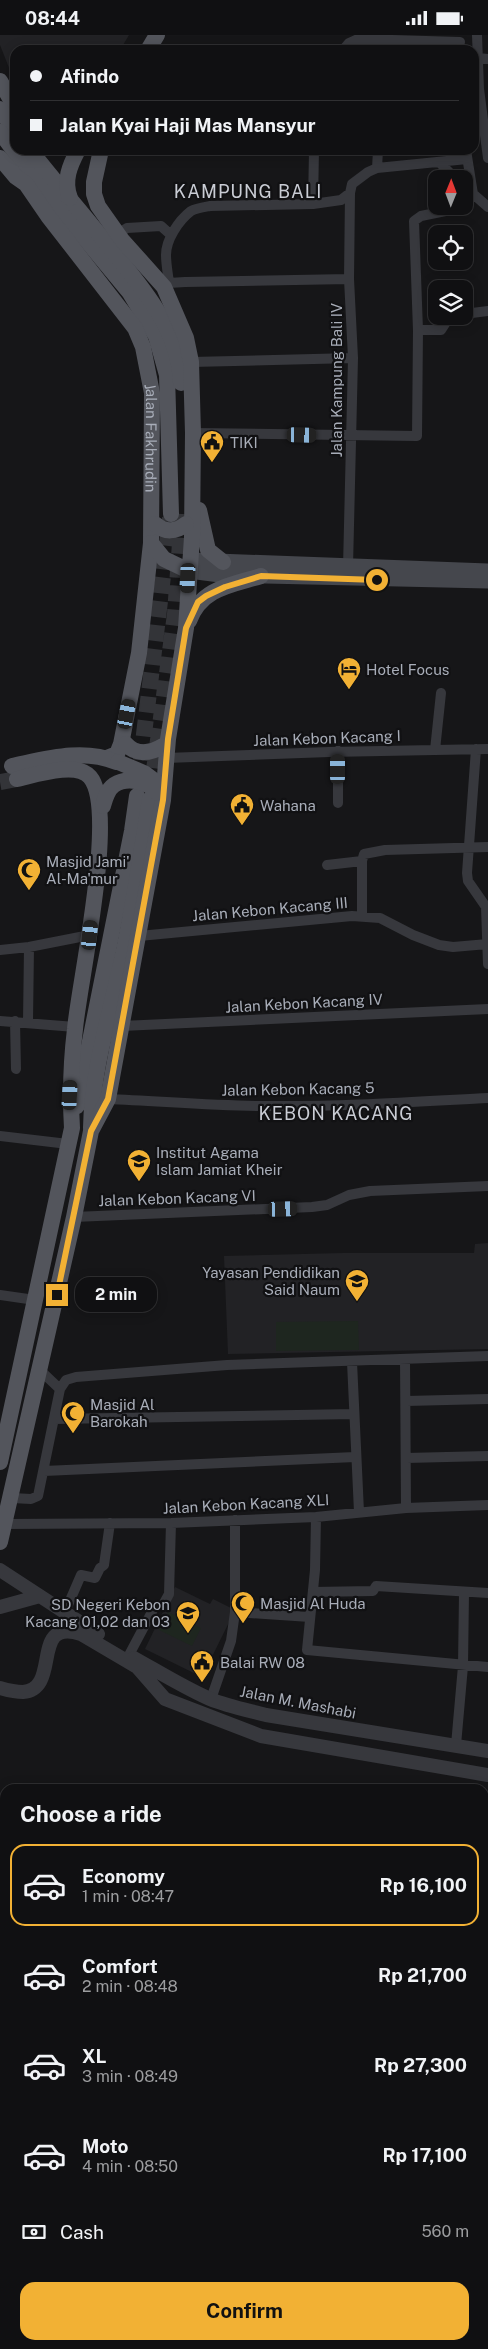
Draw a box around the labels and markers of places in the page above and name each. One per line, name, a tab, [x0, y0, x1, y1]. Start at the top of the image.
public building icon: TIKI	[199, 429, 225, 463]
place label: TIKI	[230, 434, 258, 451]
hotel icon: Hotel Focus	[336, 656, 362, 690]
place label: Hotel Focus	[366, 661, 449, 678]
public building icon: Wahana	[229, 792, 255, 826]
place label: Wahana	[260, 797, 316, 814]
place label: Masjid Jami' Al-Ma'mur	[46, 853, 130, 887]
mosque icon: Masjid Jami' Al-Ma'mur	[16, 857, 42, 891]
place label: Institut Agama Islam Jamiat Kheir	[156, 1144, 283, 1178]
school or university icon: Institut Agama Islam Jamiat Kheir	[126, 1148, 152, 1182]
place label: Yayasan Pendidikan Said Naum	[202, 1264, 340, 1298]
school or university icon: Yayasan Pendidikan Said Naum	[344, 1268, 370, 1302]
place label: Masjid Al Barokah	[90, 1396, 155, 1430]
mosque icon: Masjid Al Barokah	[60, 1400, 86, 1434]
mosque icon: Masjid Al Huda	[230, 1590, 256, 1624]
place label: Masjid Al Huda	[260, 1595, 366, 1612]
place label: SD Negeri Kebon Kacang 01,02 dan 03	[25, 1596, 170, 1630]
school or university icon: SD Negeri Kebon Kacang 01,02 dan 03	[175, 1600, 201, 1634]
public building icon: Balai RW 08	[189, 1649, 215, 1683]
place label: Balai RW 08	[220, 1654, 305, 1671]

